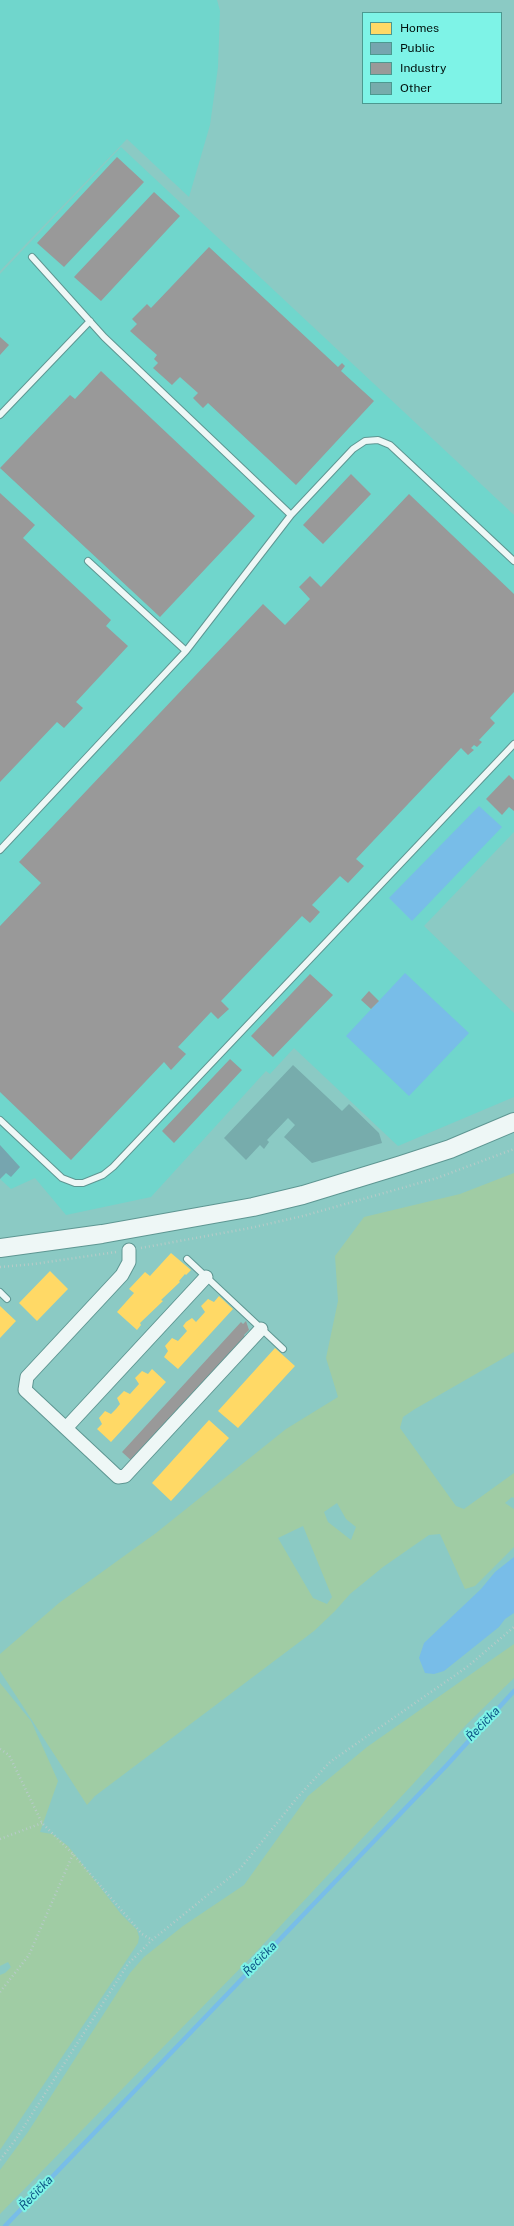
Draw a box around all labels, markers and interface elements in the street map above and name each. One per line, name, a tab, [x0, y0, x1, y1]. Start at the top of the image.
legend	[362, 12, 502, 104]
text: Homes	[400, 21, 439, 35]
text: Public	[400, 41, 435, 55]
text: Industry	[400, 61, 446, 75]
text: Other	[400, 81, 432, 95]
water label: Řečička	[463, 1704, 503, 1744]
water label: Řečička	[240, 1939, 280, 1979]
water label: Řečička	[16, 2173, 56, 2213]

